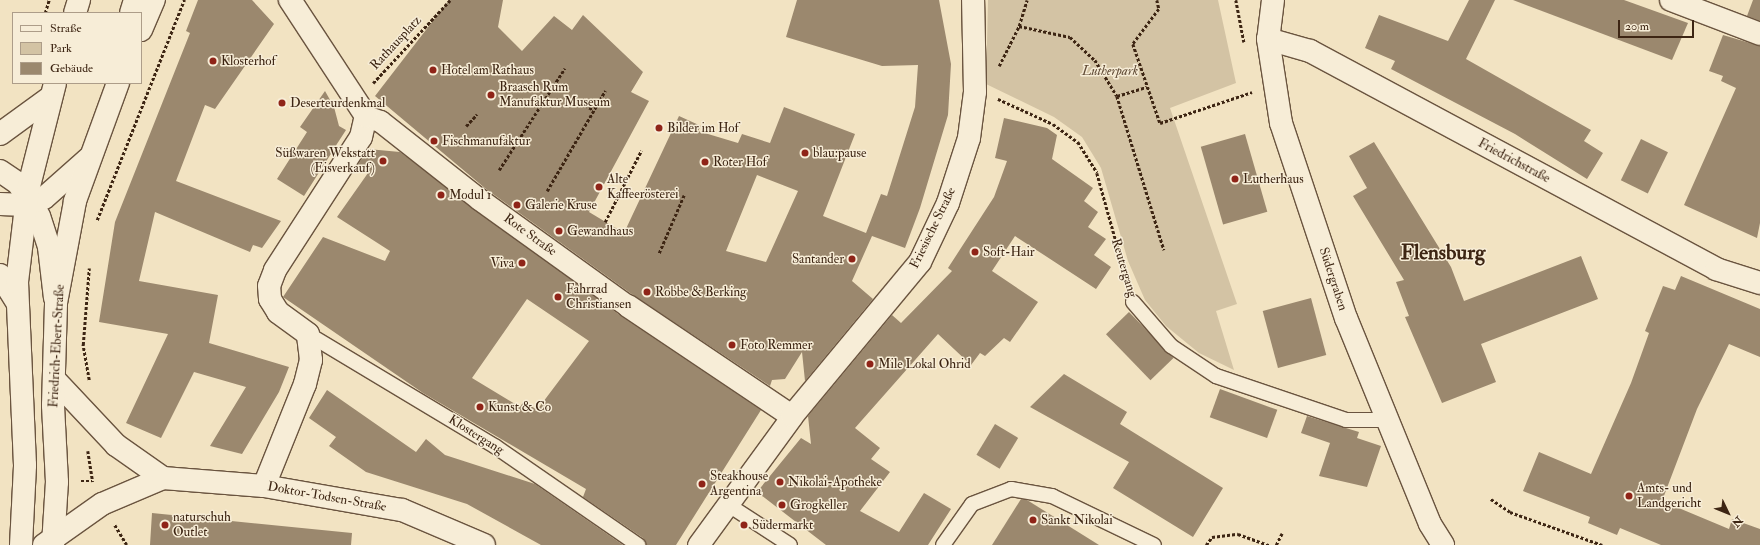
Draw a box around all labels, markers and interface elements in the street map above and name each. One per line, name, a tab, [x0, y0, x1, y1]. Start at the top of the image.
legend	[12, 12, 142, 84]
scale bar	[1620, 12, 1696, 38]
street label: Rathausplatz	[367, 13, 425, 73]
text: 20 m	[1625, 19, 1649, 34]
text: Straße	[50, 21, 81, 36]
text: Park	[50, 41, 72, 56]
place label: Klosterhof	[221, 53, 276, 69]
marker: Klosterhof	[208, 56, 218, 66]
text: Gebäude	[50, 61, 93, 76]
place label: Hotel am Rathaus	[441, 62, 534, 78]
park label: Lutherpark	[1082, 63, 1138, 79]
marker: Hotel am Rathaus	[428, 65, 438, 75]
place label: Braasch Rum Manufaktur Museum	[499, 80, 610, 111]
marker: Braasch Rum Manufaktur Museum	[486, 90, 496, 100]
place label: Deserteurdenkmal	[290, 95, 385, 111]
marker: Deserteurdenkmal	[277, 98, 287, 108]
place label: Bilder im Hof	[667, 120, 739, 136]
marker: Bilder im Hof	[654, 123, 664, 133]
place label: Fischmanufaktur	[442, 133, 530, 149]
street label: Friedrichstraße	[1475, 135, 1553, 187]
marker: Fischmanufaktur	[429, 136, 439, 146]
place label: blau:pause	[813, 145, 866, 161]
place label: Süßwaren Wekstatt (Eisverkauf)	[275, 146, 375, 177]
marker: blau:pause	[800, 148, 810, 158]
place label: Roter Hof	[713, 154, 767, 170]
marker: Süßwaren Wekstatt (Eisverkauf)	[378, 156, 388, 166]
marker: Roter Hof	[700, 157, 710, 167]
place label: Lutherhaus	[1243, 171, 1304, 187]
place label: Alte Kaffeerösterei	[607, 172, 679, 203]
marker: Lutherhaus	[1230, 174, 1240, 184]
marker: Alte Kaffeerösterei	[594, 182, 604, 192]
street label: Friesische Straße	[907, 185, 959, 271]
place label: Modul 1	[449, 187, 491, 203]
marker: Modul 1	[436, 190, 446, 200]
place label: Galerie Kruse	[525, 197, 597, 213]
marker: Galerie Kruse	[512, 200, 522, 210]
street label: Rote Straße	[500, 210, 560, 260]
place label: Gewandhaus	[567, 223, 633, 239]
marker: Gewandhaus	[554, 226, 564, 236]
street label: Reutergang	[1108, 237, 1140, 299]
district label: Flensburg	[1401, 240, 1485, 266]
place label: Soft-Hair	[983, 244, 1035, 260]
street label: Südergraben	[1315, 245, 1351, 313]
marker: Soft-Hair	[970, 247, 980, 257]
place label: Santander	[792, 251, 844, 267]
marker: Santander	[847, 254, 857, 264]
place label: Viva	[491, 255, 514, 271]
marker: Viva	[517, 258, 527, 268]
place label: Fahrrad Christiansen	[566, 282, 631, 313]
street label: Friedrich-Ebert-Straße	[46, 284, 68, 408]
place label: Robbe & Berking	[655, 284, 747, 300]
marker: Robbe & Berking	[642, 287, 652, 297]
marker: Fahrrad Christiansen	[553, 292, 563, 302]
place label: Foto Remmer	[740, 337, 812, 353]
marker: Foto Remmer	[727, 340, 737, 350]
place label: Mile Lokal Ohrid	[878, 356, 971, 372]
marker: Mile Lokal Ohrid	[865, 359, 875, 369]
place label: Kunst & Co	[488, 399, 551, 415]
marker: Kunst & Co	[475, 402, 485, 412]
street label: Klostergang	[445, 412, 507, 458]
place label: Steakhouse Argentina	[710, 469, 768, 500]
place label: Nikolai-Apotheke	[788, 474, 882, 490]
marker: Nikolai-Apotheke	[775, 477, 785, 487]
street label: Doktor-Todsen-Straße	[266, 479, 388, 515]
marker: Steakhouse Argentina	[697, 479, 707, 489]
place label: Amts- und Landgericht	[1637, 481, 1701, 512]
marker: Amts- und Landgericht	[1624, 491, 1634, 501]
north arrow	[1708, 493, 1748, 533]
place label: Grogkeller	[790, 497, 847, 513]
marker: Grogkeller	[777, 500, 787, 510]
place label: naturschuh Outlet	[173, 510, 231, 541]
place label: Sankt Nikolai	[1041, 512, 1113, 528]
text: N	[1729, 513, 1745, 530]
marker: Sankt Nikolai	[1028, 515, 1038, 525]
place label: Südermarkt	[752, 517, 813, 533]
marker: naturschuh Outlet	[160, 520, 170, 530]
marker: Südermarkt	[739, 520, 749, 530]

